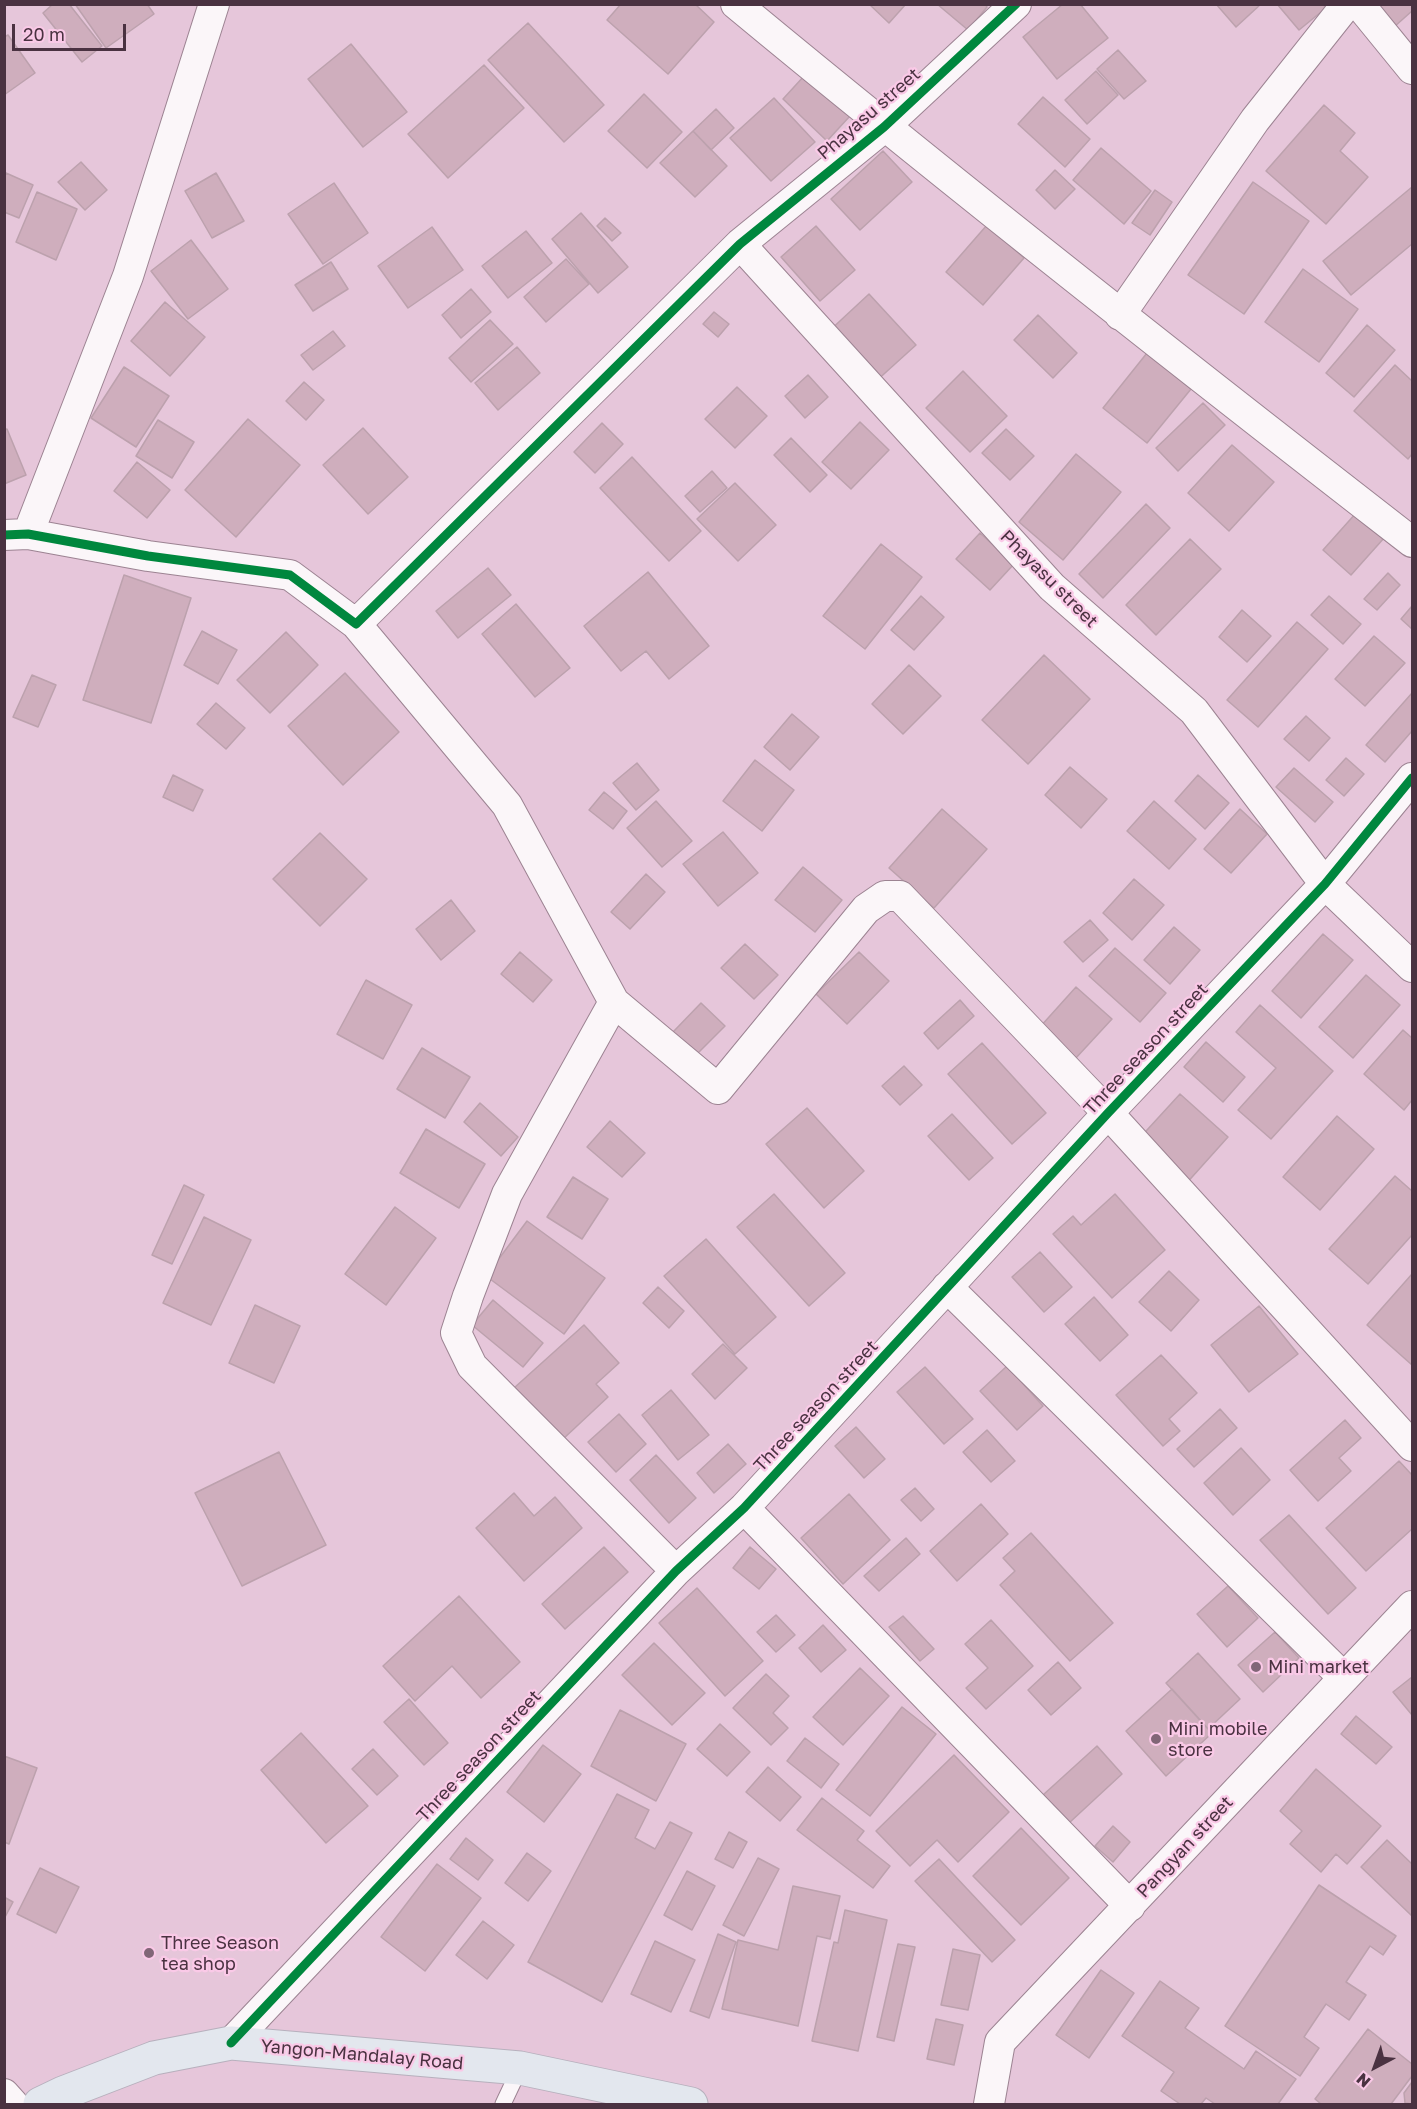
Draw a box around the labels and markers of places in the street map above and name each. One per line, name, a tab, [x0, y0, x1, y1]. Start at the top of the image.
place label: Mini market	[1268, 1656, 1369, 1678]
marker: Mini market	[1249, 1660, 1263, 1674]
place label: Mini mobile store	[1168, 1718, 1267, 1760]
marker: Mini mobile store	[1149, 1732, 1163, 1746]
place label: Three Season tea shop	[161, 1932, 279, 1974]
marker: Three Season tea shop	[142, 1946, 156, 1960]

